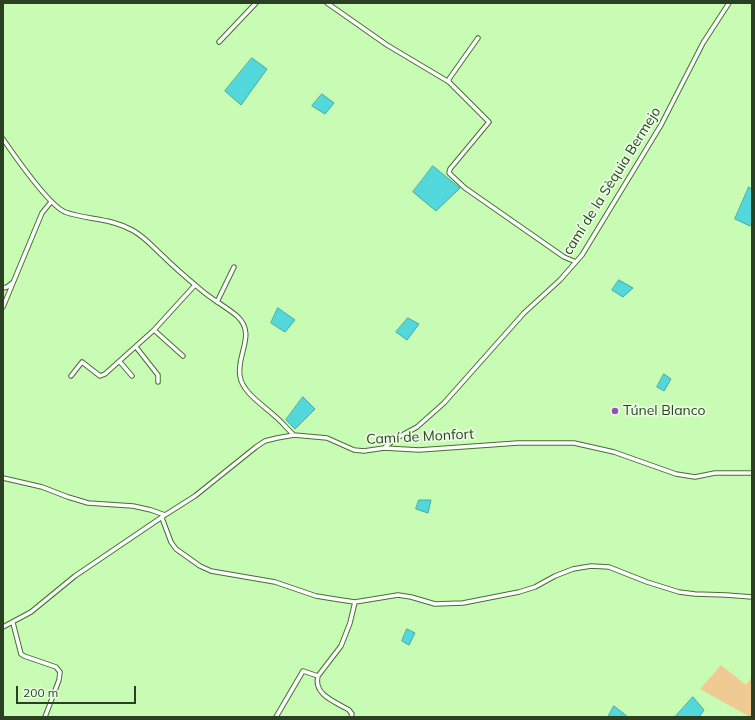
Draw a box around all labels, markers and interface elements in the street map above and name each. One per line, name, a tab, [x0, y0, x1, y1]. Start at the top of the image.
street label: camí de la Sèquia Bermejo	[559, 104, 665, 258]
place label: Túnel Blanco	[623, 403, 706, 419]
marker: Túnel Blanco	[610, 406, 620, 416]
street label: Camí de Monfort	[366, 426, 474, 448]
scale bar	[18, 678, 138, 704]
text: 200 m	[23, 685, 58, 700]

